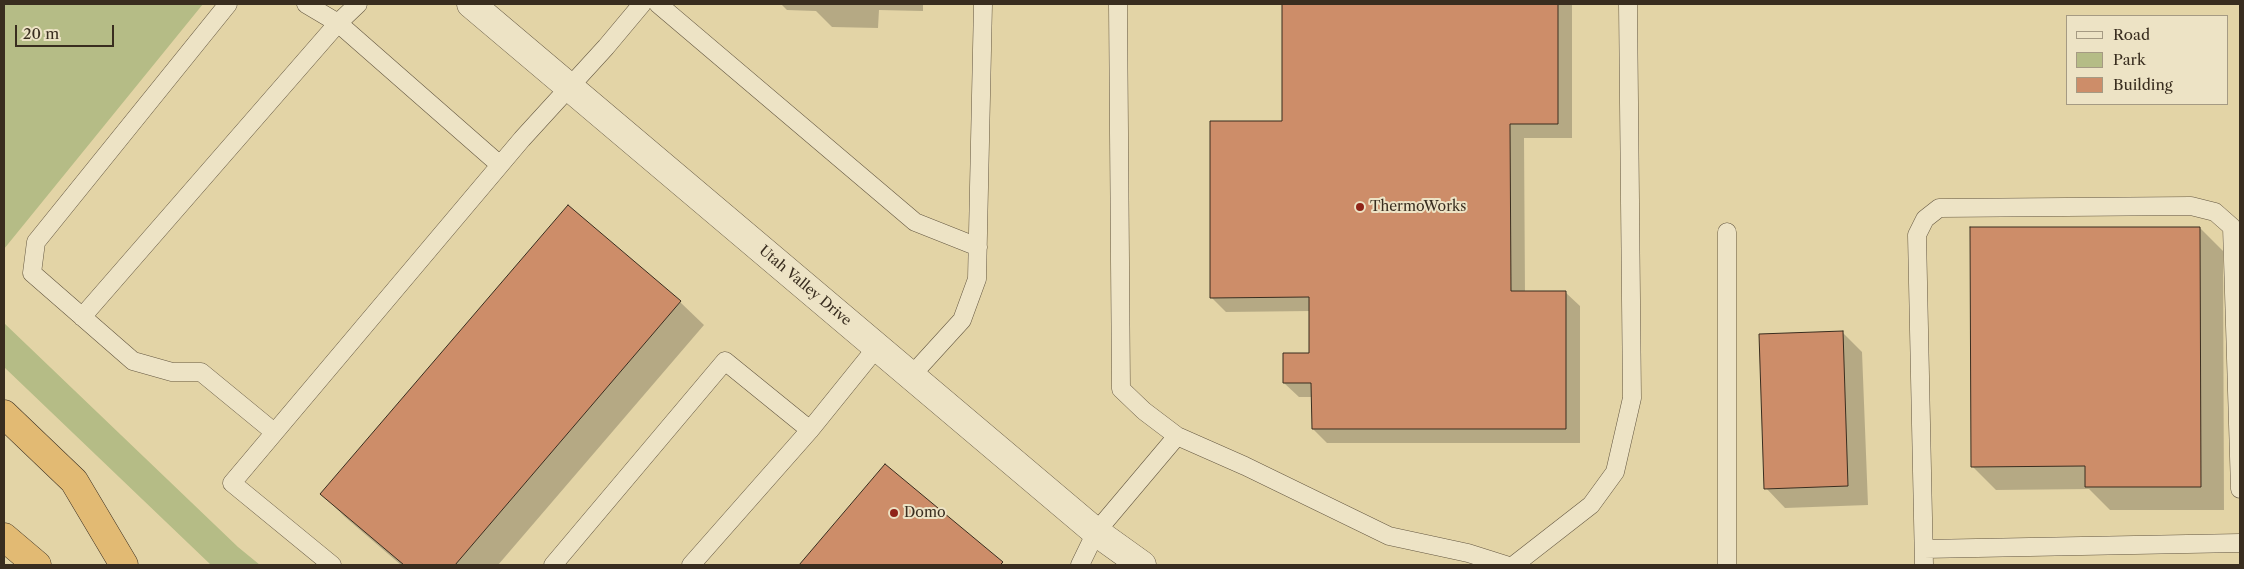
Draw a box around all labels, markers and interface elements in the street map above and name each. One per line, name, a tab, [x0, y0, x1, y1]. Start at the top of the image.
scale bar	[18, 15, 116, 47]
legend	[2066, 15, 2229, 105]
text: 20 m	[23, 24, 59, 43]
text: Road	[2113, 25, 2150, 44]
text: Park	[2113, 50, 2146, 69]
text: Building	[2113, 75, 2173, 94]
place label: ThermoWorks	[1370, 199, 1466, 215]
marker: ThermoWorks	[1354, 201, 1366, 213]
street label: Utah Valley Drive	[755, 243, 855, 329]
place label: Domo	[904, 505, 946, 521]
marker: Domo	[888, 507, 900, 519]

